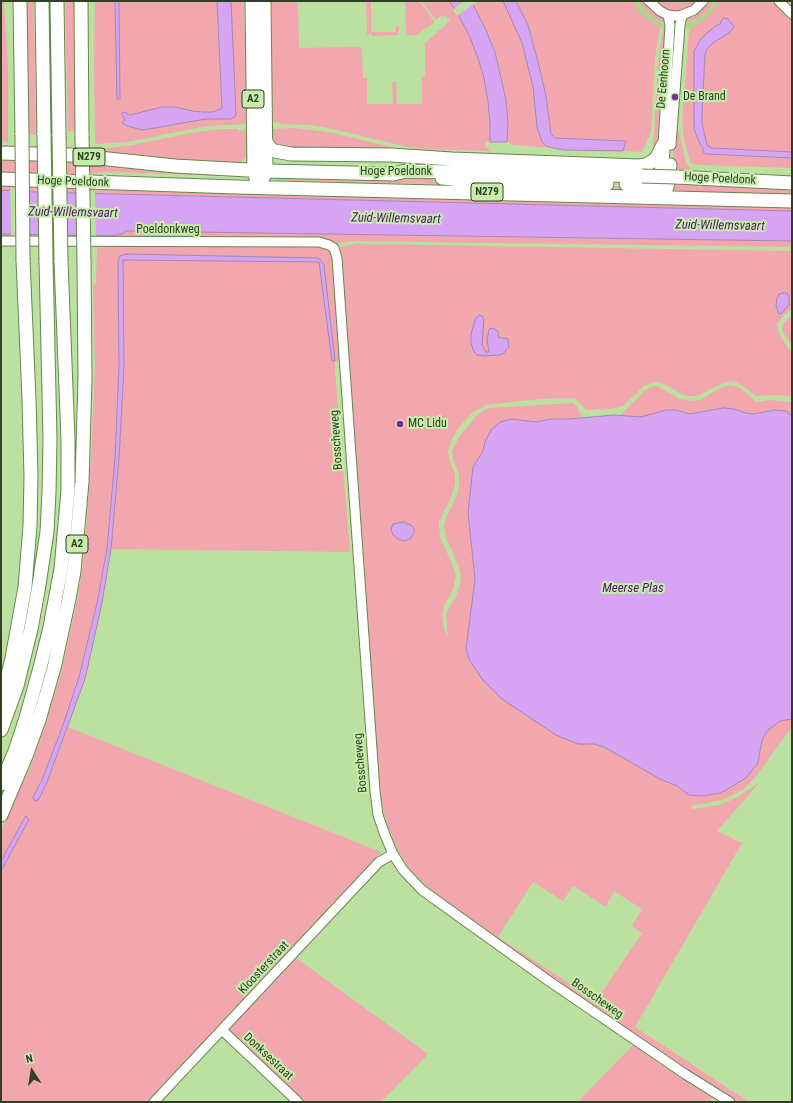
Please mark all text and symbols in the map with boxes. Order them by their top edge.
street label: De Eenhoorn [654,49,674,109]
road number: A2 [242,90,264,108]
place label: De Brand [683,90,726,104]
marker: De Brand [670,92,680,102]
road number: N279 [73,148,105,166]
street label: Hoge Poeldonk [360,165,432,179]
street label: Hoge Poeldonk [684,170,756,188]
street label: Hoge Poeldonk [37,174,109,190]
road number: N279 [471,183,503,201]
water label: Zuid-Willemsvaart [28,204,118,222]
water label: Zuid-Willemsvaart [351,210,441,228]
water label: Zuid-Willemsvaart [675,217,765,235]
street label: Poeldonkweg [136,223,200,237]
street label: Bosscheweg [328,410,346,470]
place label: MC Lidu [408,417,447,431]
marker: MC Lidu [395,419,405,429]
road number: A2 [66,535,88,553]
water label: Meerse Plas [602,581,664,597]
street label: Bosscheweg [351,733,371,793]
street label: Kloosterstraat [236,939,292,997]
street label: Bosscheweg [568,976,626,1022]
street label: Donksestraat [240,1030,296,1084]
north arrow [12,1051,52,1091]
text: N [25,1052,34,1066]

